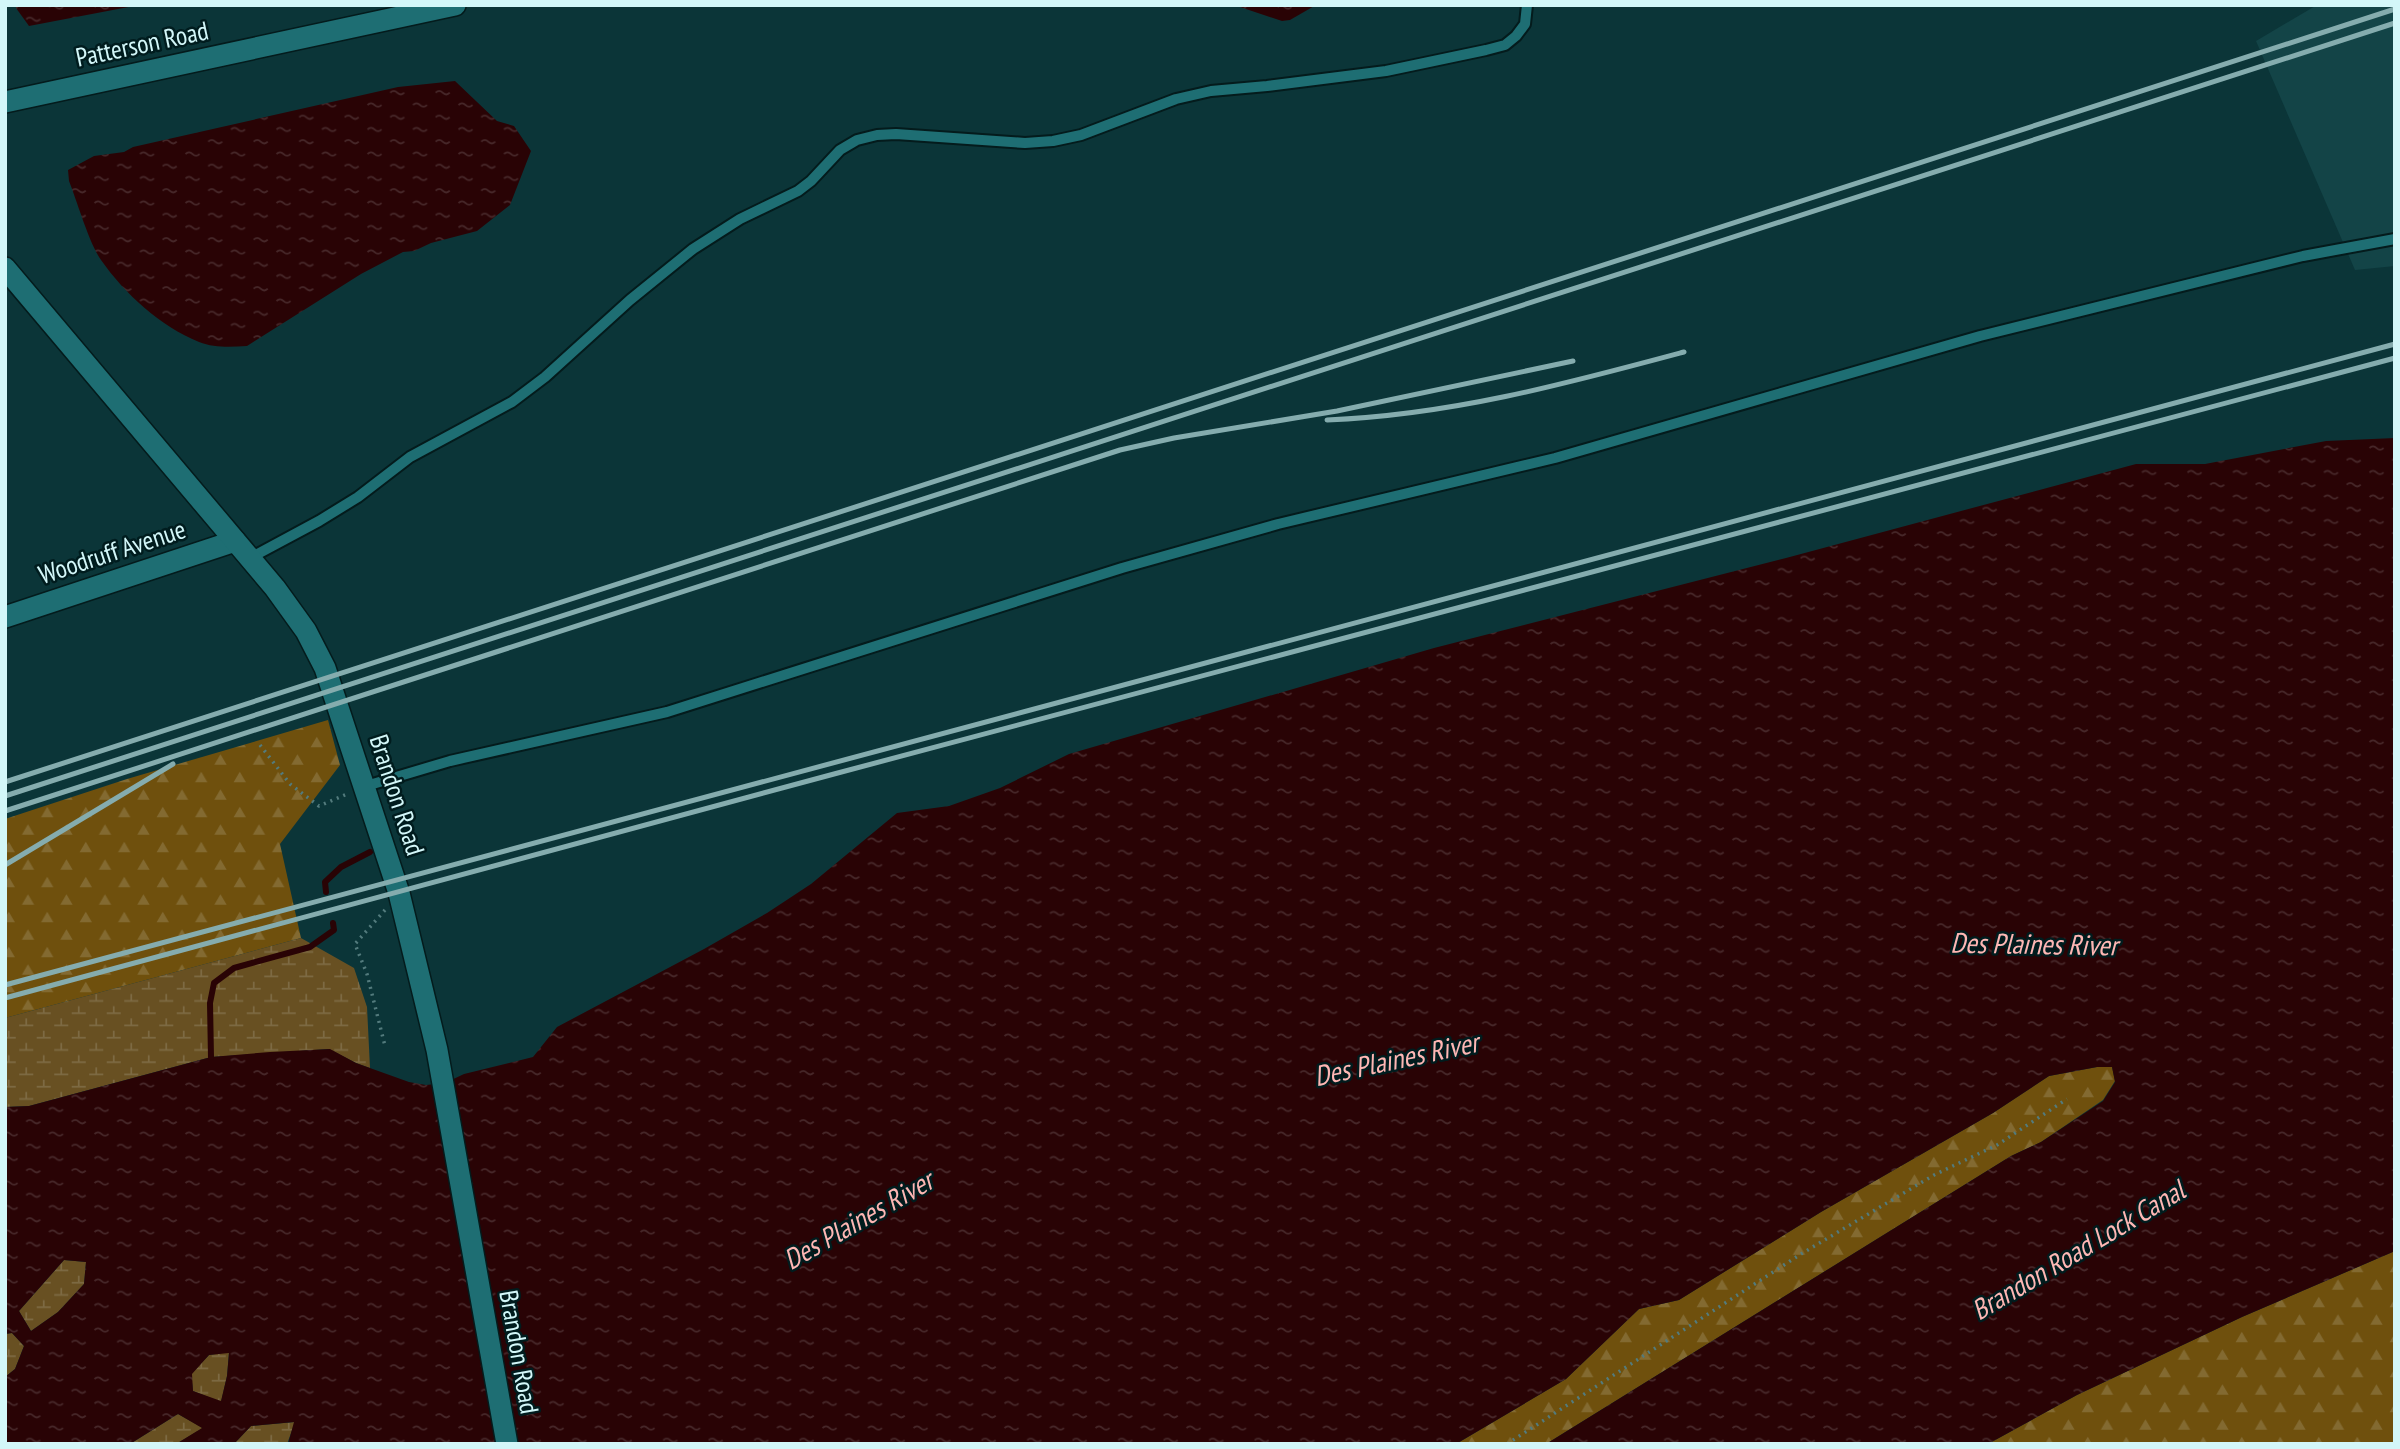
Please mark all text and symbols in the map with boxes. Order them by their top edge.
street label: Patterson Road [73,13,211,74]
street label: Woodruff Avenue [34,512,190,591]
street label: Brandon Road [362,730,432,859]
water label: Des Plaines River [1950,924,2122,964]
water label: Des Plaines River [1310,1022,1486,1094]
water label: Des Plaines River [776,1160,943,1277]
water label: Brandon Road Lock Canal [1964,1170,2193,1328]
street label: Brandon Road [492,1288,547,1416]

